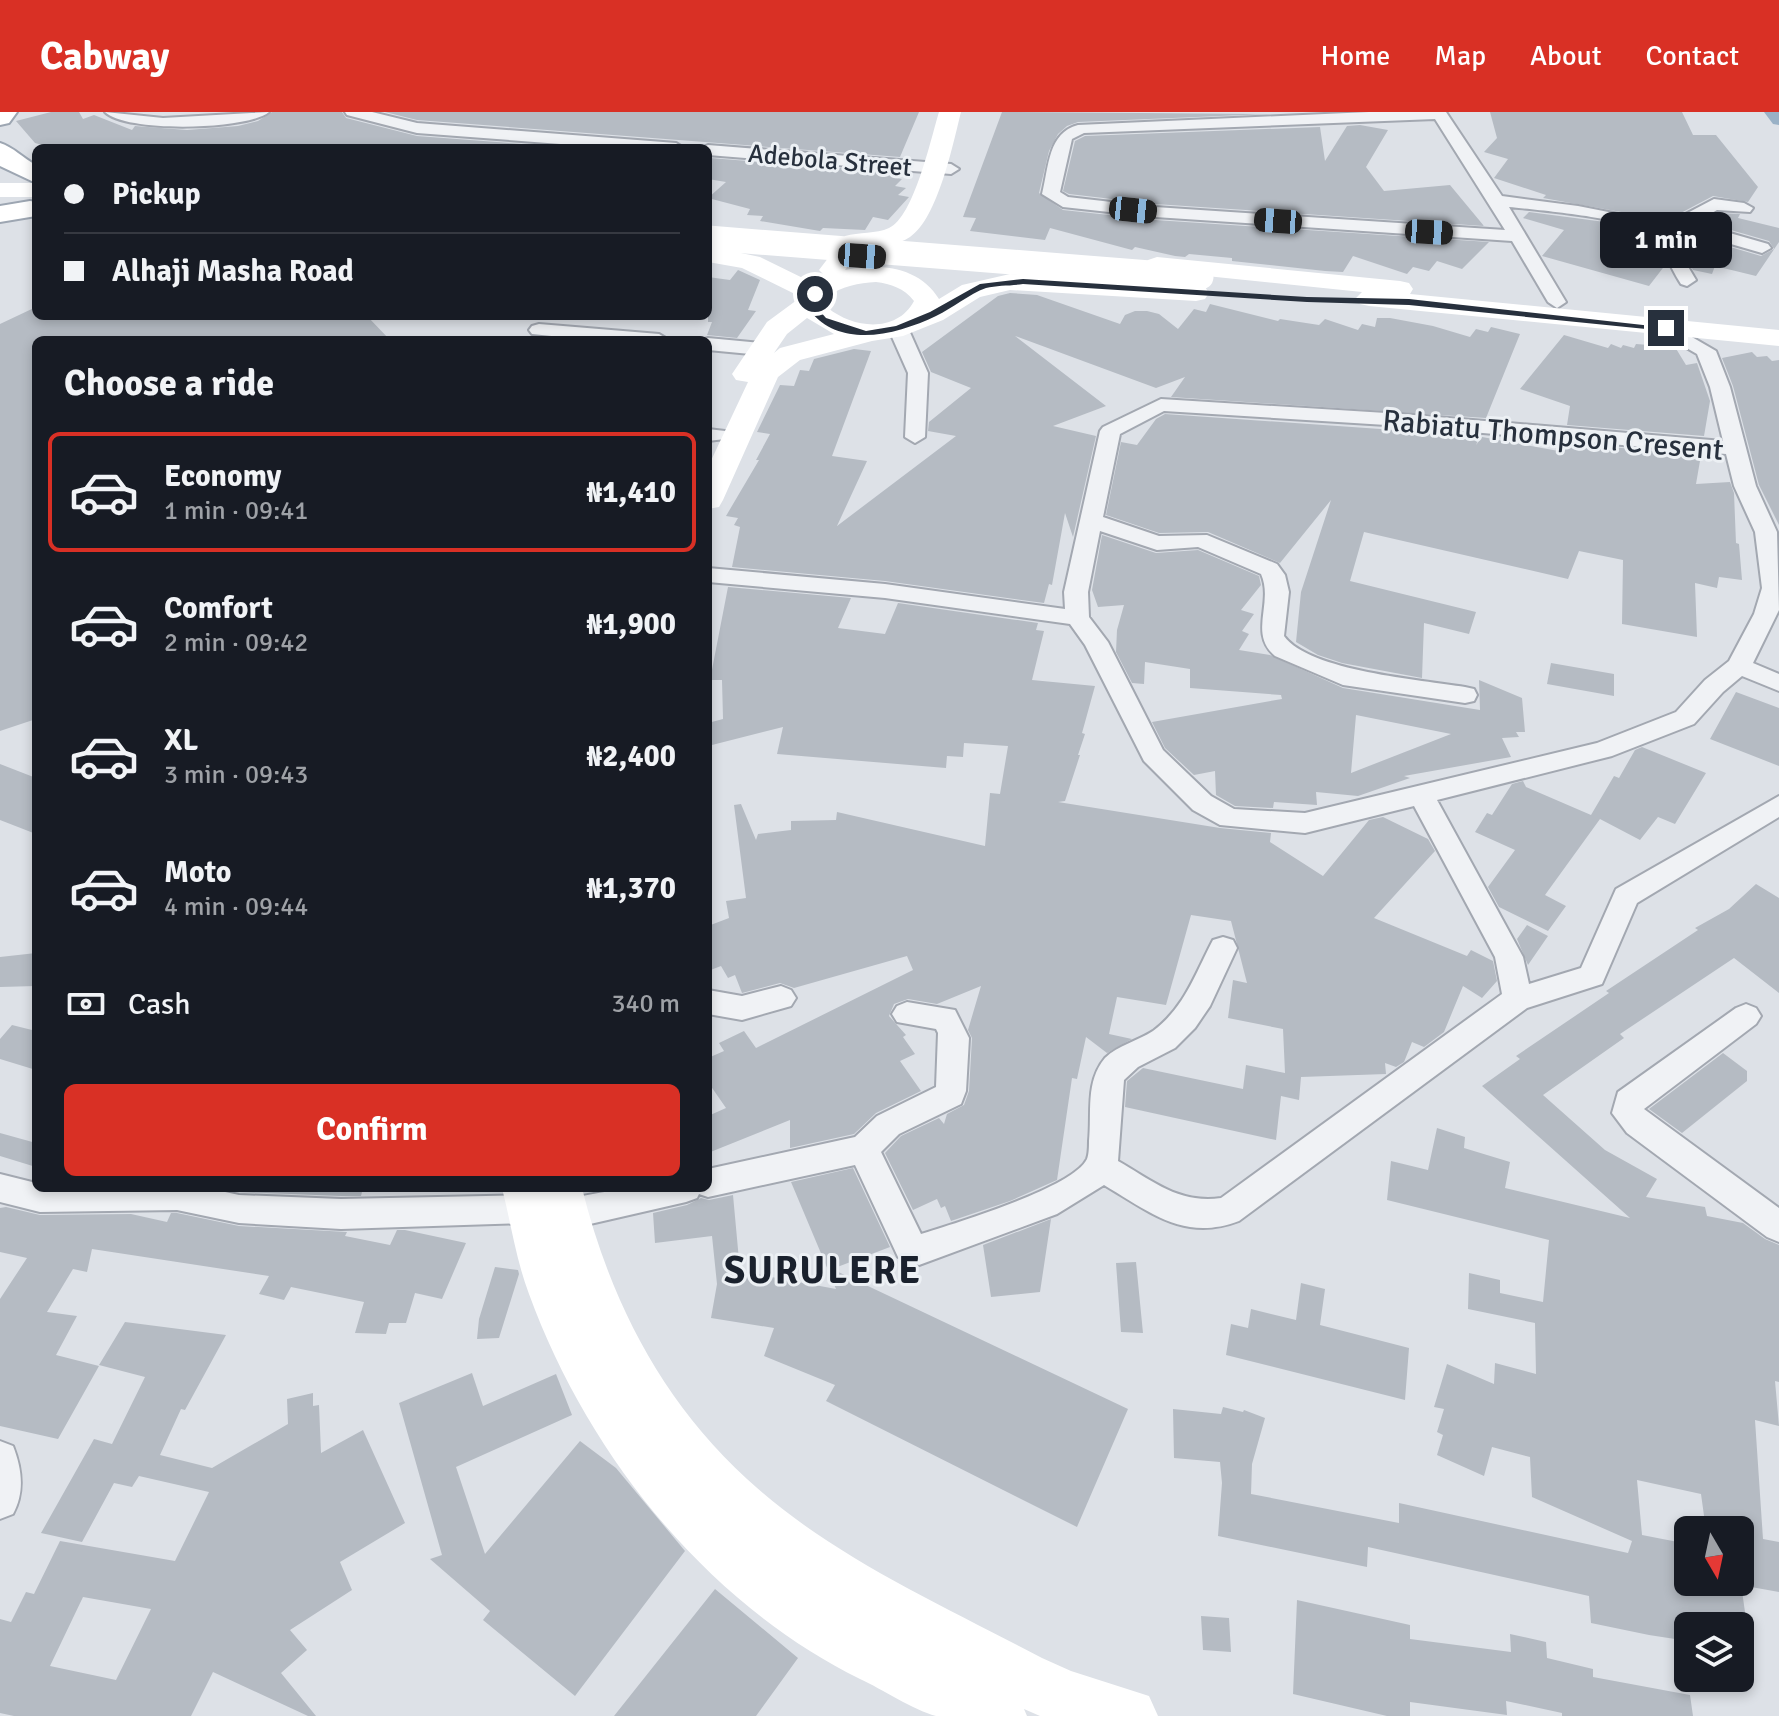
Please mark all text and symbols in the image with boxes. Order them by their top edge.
text: Cabway [40,33,169,80]
text: Home [1321,39,1390,73]
text: Map [1434,39,1486,73]
text: About [1530,39,1602,73]
text: Contact [1646,39,1739,73]
street label: Adebola Street [747,138,913,184]
text: Pickup [112,176,201,213]
car [1108,196,1158,224]
car [1253,207,1303,235]
callout: 1 min [1600,212,1732,268]
car [1404,219,1454,245]
text: 1 min [1635,224,1697,256]
car [837,242,887,270]
text: Alhaji Masha Road [112,253,354,290]
route start [797,276,833,312]
route end [1648,310,1684,346]
text: Choose a ride [64,361,274,406]
street label: Rabiatu Thompson Cresent [1381,402,1725,469]
icon: car [68,456,140,528]
text: Economy [164,458,281,495]
text: ₦1,410 [586,474,676,511]
text: 1 min · 09:41 [164,495,308,527]
icon: car [68,588,140,660]
text: Comfort [164,590,273,627]
text: ₦1,900 [586,606,676,643]
text: 2 min · 09:42 [164,627,308,659]
icon: car [68,720,140,792]
text: XL [164,722,198,759]
text: ₦2,400 [586,738,676,775]
text: 3 min · 09:43 [164,759,308,791]
icon: car [68,852,140,924]
text: Moto [164,854,231,891]
text: ₦1,370 [586,870,676,907]
text: 4 min · 09:44 [164,891,308,923]
icon: cash [64,982,108,1026]
text: Cash [128,986,191,1023]
text: 340 m [611,988,680,1020]
button: Confirm [64,1084,680,1176]
district label: SURULERE [724,1247,922,1294]
north arrow [1674,1516,1754,1596]
map controls [1674,1516,1754,1692]
button: layers [1674,1612,1754,1692]

